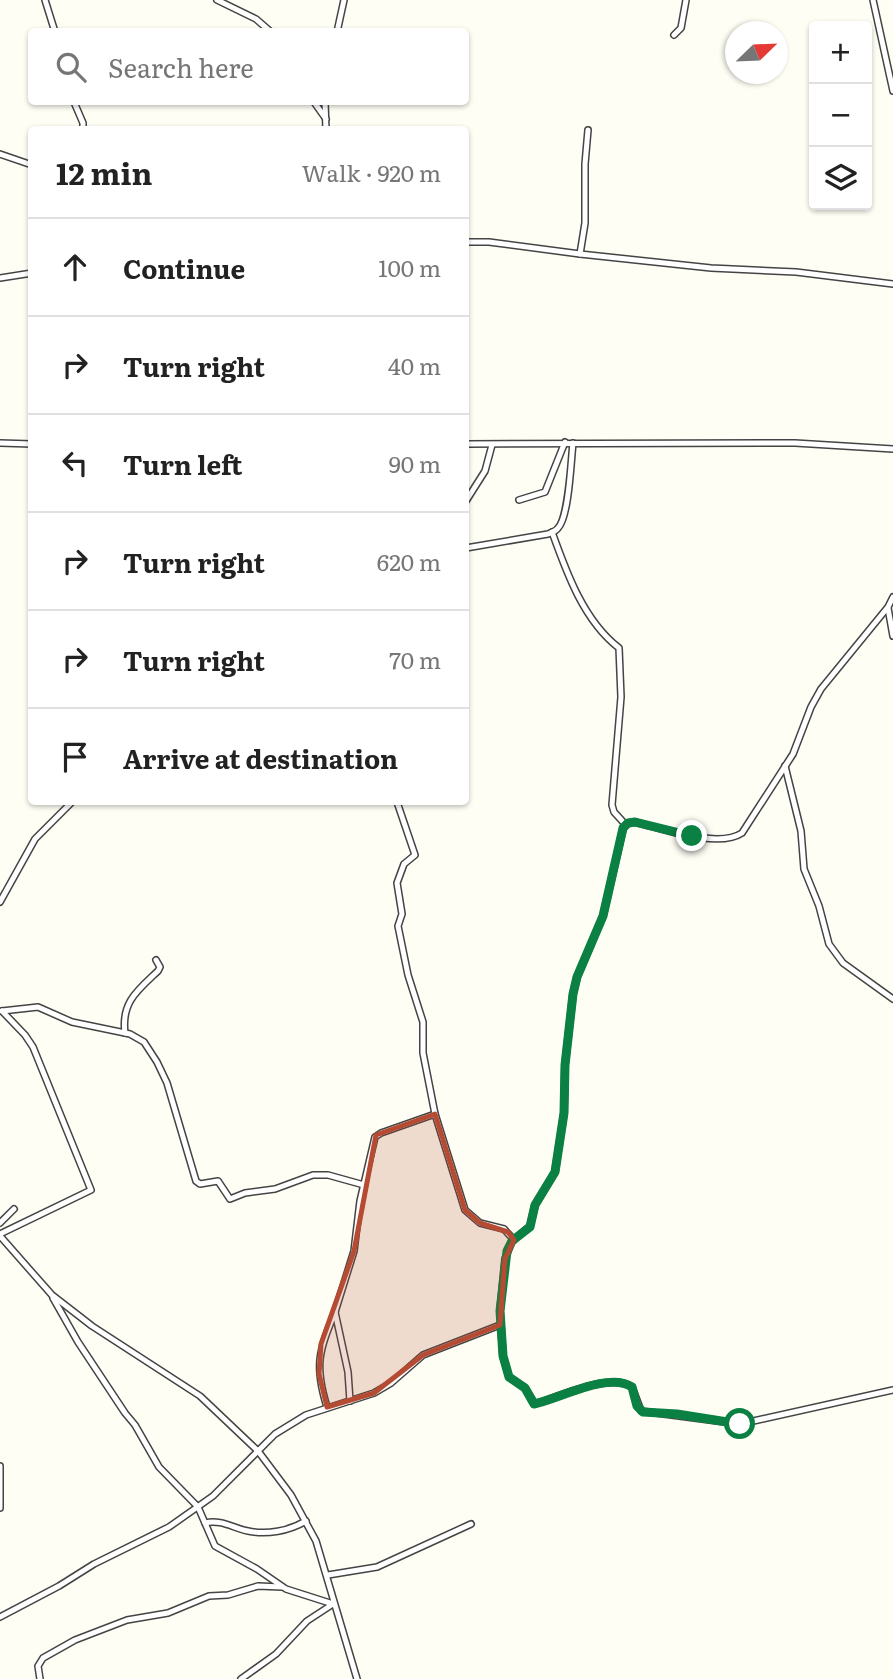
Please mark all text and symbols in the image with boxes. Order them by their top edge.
north arrow [725,21,788,84]
map controls [809,21,872,210]
button: + [809,21,872,84]
search box [28,28,469,105]
text: Search here [108,47,254,86]
icon: search [52,48,90,86]
button: − [809,84,872,147]
button: layers [809,147,872,210]
text: 12 min [56,150,152,194]
text: Walk · 920 m [302,155,441,189]
icon: ahead [56,248,94,286]
text: Continue [123,248,245,287]
text: 100 m [378,250,441,284]
icon: right [56,346,94,384]
text: Turn right [123,346,265,385]
text: 40 m [388,348,441,382]
icon: left [56,444,94,482]
text: Turn left [123,444,242,483]
text: 90 m [389,446,441,480]
icon: right [56,542,94,580]
text: Turn right [123,542,265,581]
text: 620 m [377,544,441,578]
icon: right [56,640,94,678]
text: Turn right [123,640,265,679]
text: 70 m [389,642,441,676]
icon: arrive [56,738,94,776]
text: Arrive at destination [123,738,398,777]
route end [676,820,707,851]
route start [724,1408,755,1439]

